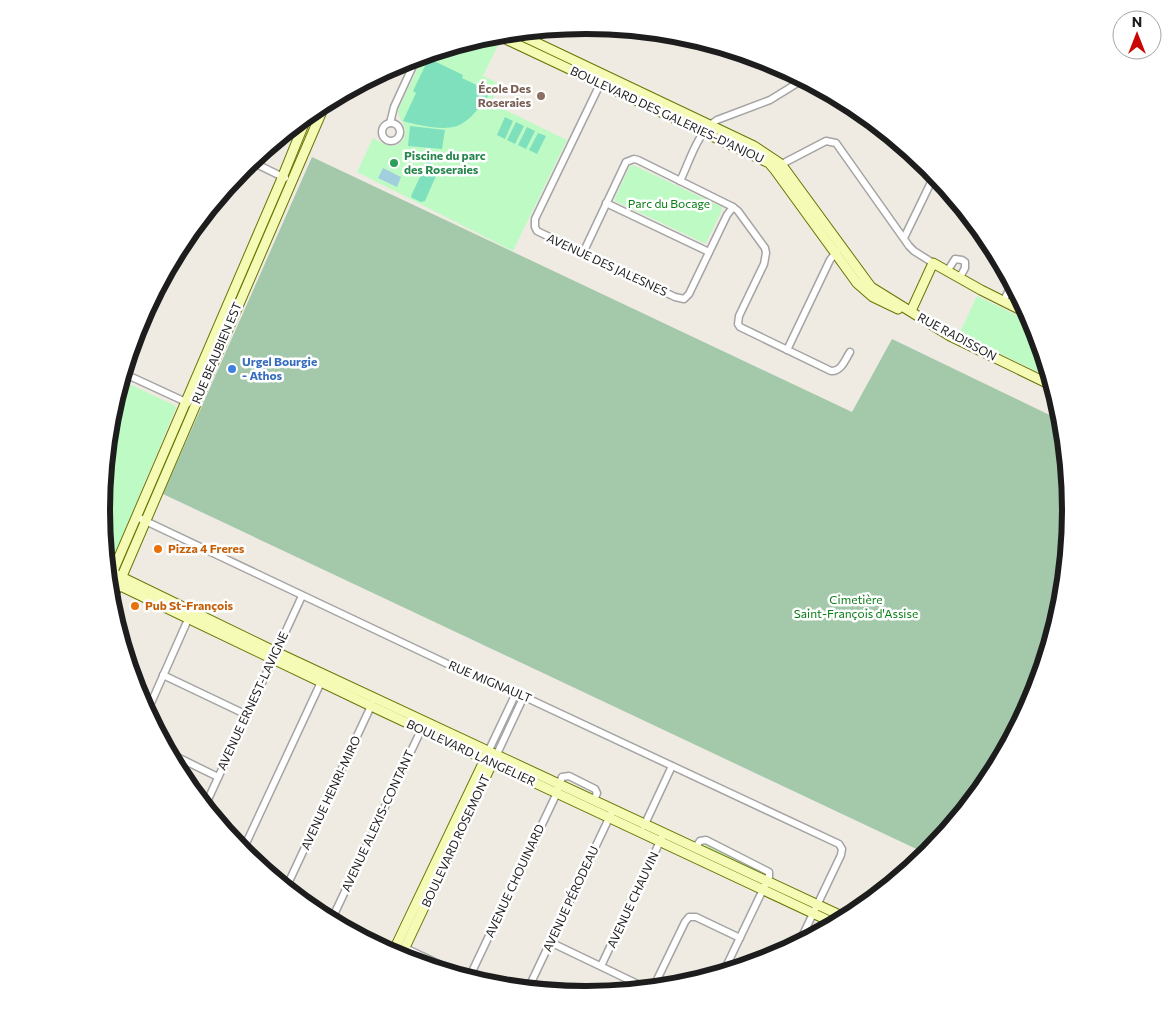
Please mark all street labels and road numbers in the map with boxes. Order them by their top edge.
street label: BOULEVARD DES GALERIES-D'ANJOU [568,63,766,166]
street label: AVENUE DES JALESNES [545,230,670,299]
street label: RUE BEAUBIEN EST [188,300,244,405]
street label: RUE RADISSON [916,309,999,363]
street label: AVENUE ERNEST-LAVIGNE [214,629,290,772]
street label: RUE MIGNAULT [447,657,534,705]
street label: BOULEVARD LANGELIER [405,716,538,788]
street label: AVENUE HENRI-MIRO [298,733,363,852]
street label: AVENUE ALEXIS-CONTANT [338,747,416,894]
street label: BOULEVARD ROSEMONT [418,772,492,909]
street label: AVENUE CHOUINARD [482,822,547,939]
street label: AVENUE PÉRODEAU [539,844,601,954]
street label: AVENUE CHAUVIN [604,849,661,950]

